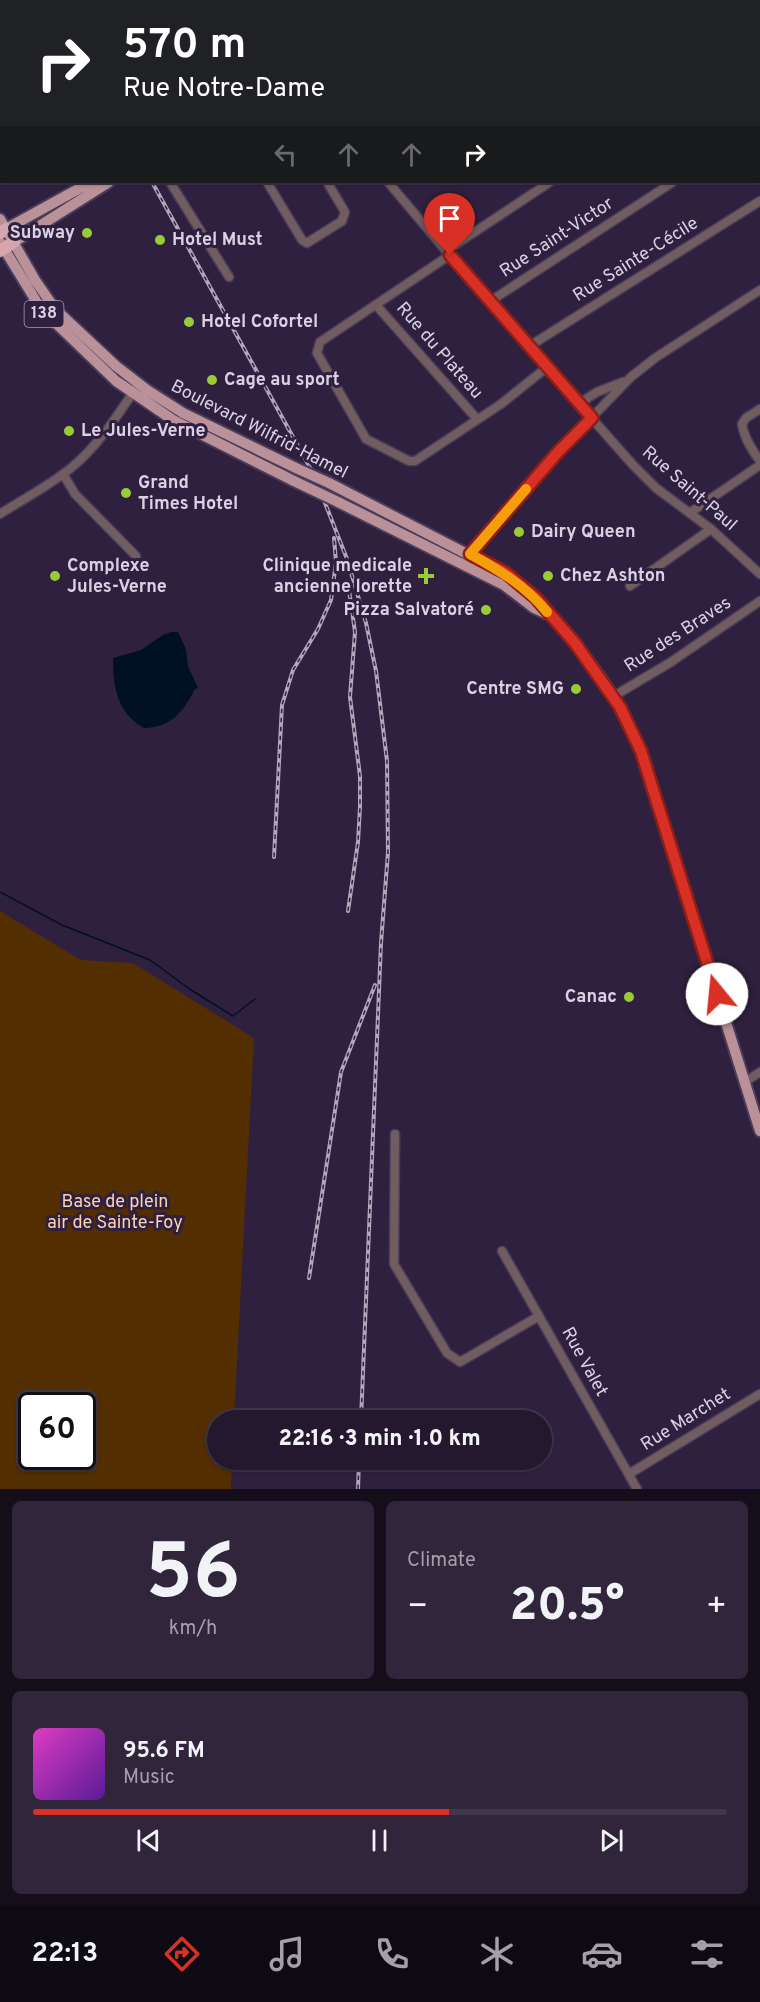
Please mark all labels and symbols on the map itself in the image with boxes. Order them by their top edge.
pin [424,193,475,255]
street label: Rue Saint-Victor [496,193,618,283]
street label: Rue Sainte-Cécile [569,212,703,308]
place label: Subway [10,222,75,245]
marker: Subway [80,226,94,240]
place label: Hotel Must [172,229,263,252]
marker: Hotel Must [153,233,167,247]
street label: Rue du Plateau [391,298,487,404]
road number: 138 [24,301,63,327]
place label: Hotel Cofortel [201,311,318,334]
marker: Hotel Cofortel [182,315,196,329]
place label: Cage au sport [224,369,340,392]
marker: Cage au sport [205,373,219,387]
street label: Boulevard Wilfrid-Hamel [166,375,352,485]
place label: Le Jules-Verne [81,420,206,443]
marker: Le Jules-Verne [62,424,76,438]
street label: Rue Saint-Paul [637,441,741,537]
place label: Grand Times Hotel [138,472,238,516]
marker: Grand Times Hotel [119,486,133,500]
place label: Dairy Queen [531,521,636,544]
marker: Dairy Queen [512,525,526,539]
place label: Complexe Jules-Verne [67,555,167,599]
place label: Clinique medicale ancienne lorette [262,555,412,599]
place label: Chez Ashton [560,565,665,588]
marker: Clinique medicale ancienne lorette [417,567,435,585]
marker: Complexe Jules-Verne [48,569,62,583]
marker: Chez Ashton [541,569,555,583]
street label: Rue des Braves [620,592,736,678]
place label: Pizza Salvatoré [344,599,474,622]
marker: Pizza Salvatoré [479,603,493,617]
place label: Centre SMG [466,678,564,701]
marker: Centre SMG [569,682,583,696]
position arrow [685,962,749,1026]
place label: Canac [565,986,617,1009]
marker: Canac [622,990,636,1004]
park label: Base de plein air de Sainte-Foy [47,1191,183,1235]
street label: Rue Valet [556,1323,612,1401]
street label: Rue Marchet [637,1383,735,1457]
speed limit sign: 60 [18,1392,96,1470]

